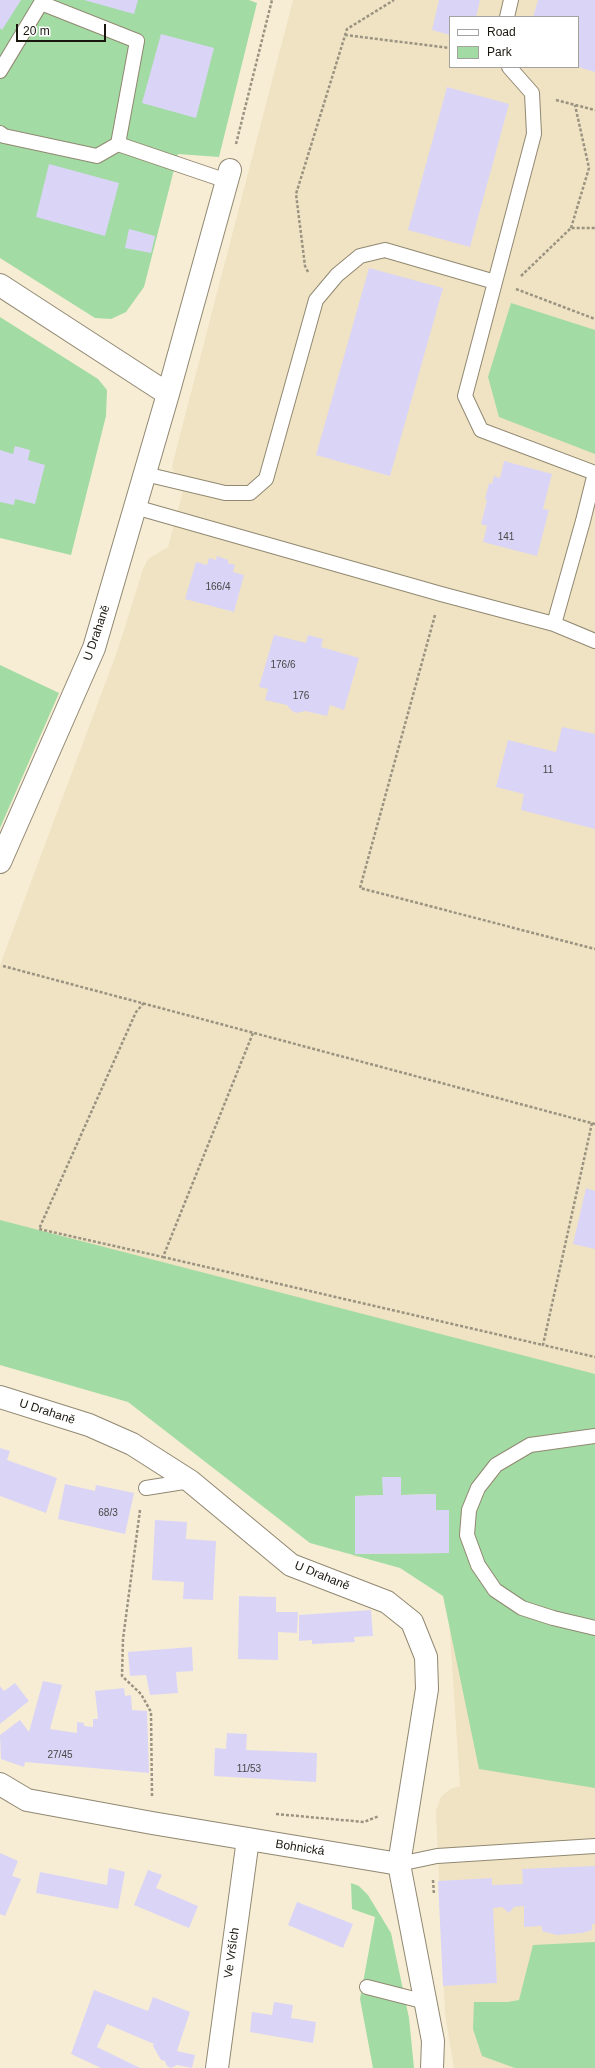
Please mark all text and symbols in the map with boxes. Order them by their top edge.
scale bar [18,16,108,42]
legend [449,16,579,68]
text: 20 m [23,24,50,38]
text: Road [487,25,516,39]
text: Park [487,45,512,59]
house number: 141 [498,531,514,543]
house number: 166/4 [205,581,231,593]
street label: U Drahaně [81,603,113,663]
house number: 176/6 [270,659,296,671]
house number: 176 [293,690,309,702]
house number: 11 [543,764,553,776]
street label: U Drahaně [17,1396,77,1428]
house number: 68/3 [98,1507,118,1519]
street label: U Drahaně [292,1558,352,1594]
house number: 27/45 [47,1749,73,1761]
house number: 11/53 [237,1763,261,1775]
street label: Bohnická [274,1837,326,1859]
street label: Ve Vrších [221,1927,243,1979]

